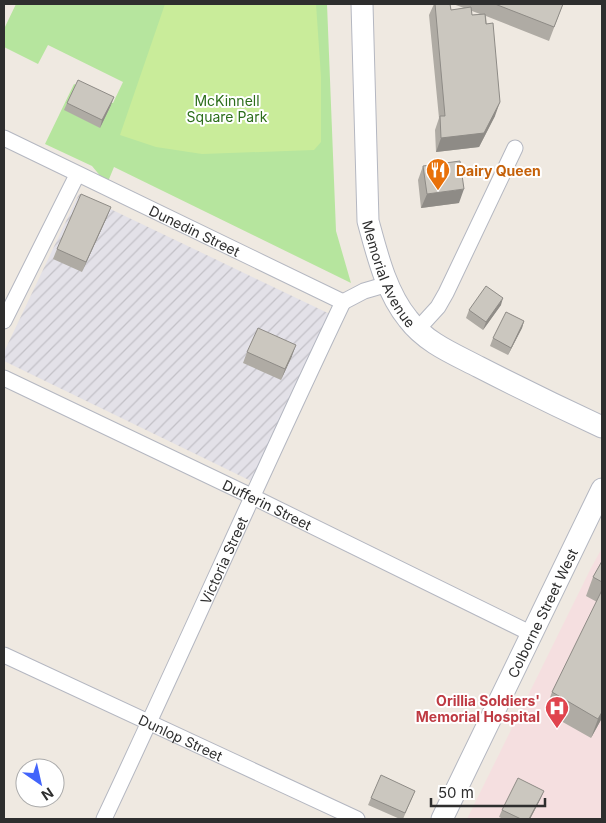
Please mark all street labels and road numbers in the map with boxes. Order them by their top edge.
street label: Dunedin Street [147,201,243,260]
street label: Memorial Avenue [360,218,419,330]
street label: Dufferin Street [220,475,315,533]
street label: Victoria Street [196,513,251,607]
street label: Colborne Street West [503,545,581,680]
street label: Dunlop Street [136,710,226,764]

